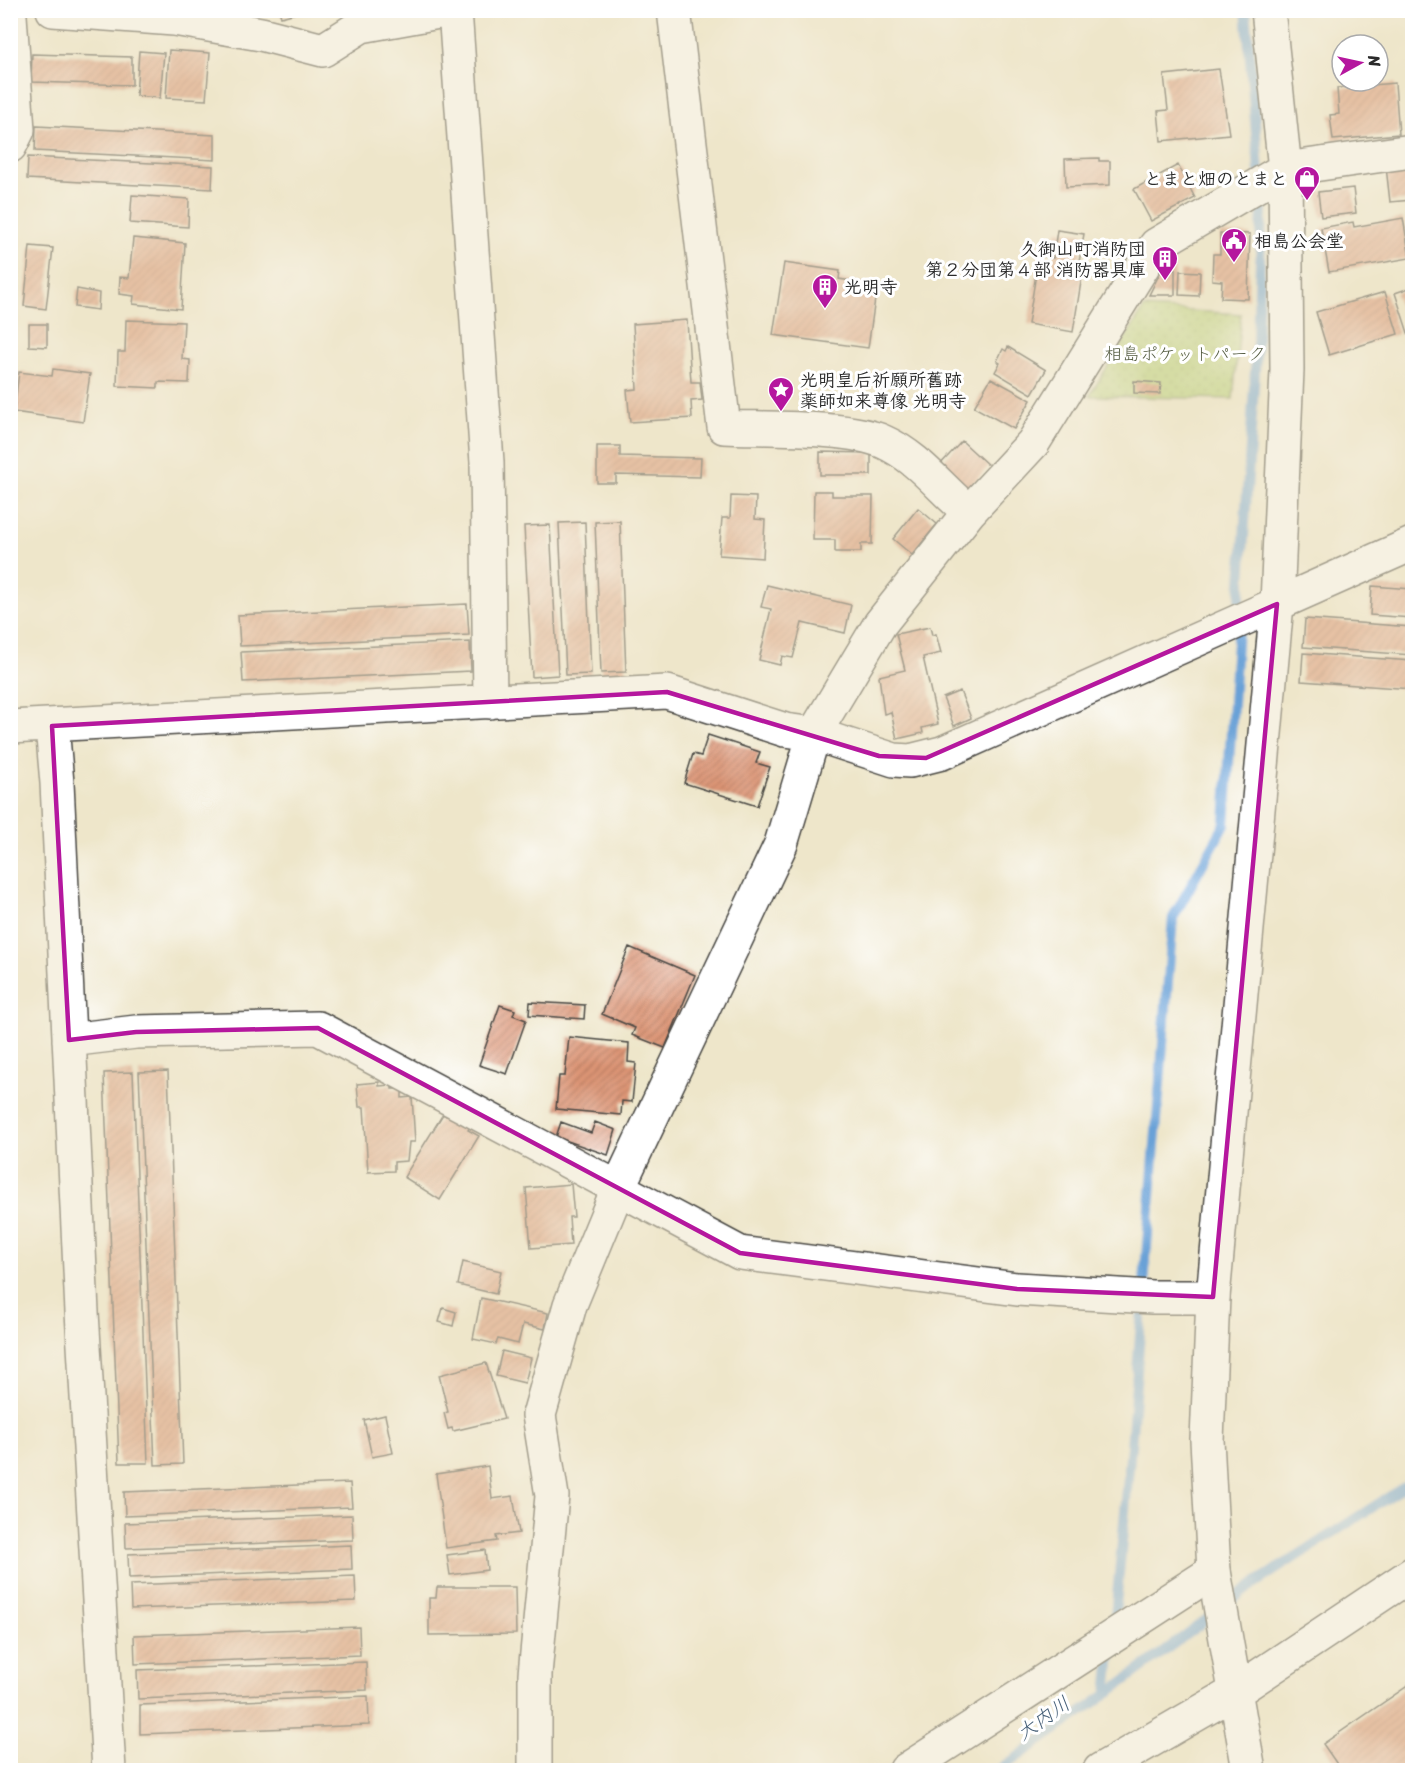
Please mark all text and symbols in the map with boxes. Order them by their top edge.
north arrow [1330,33,1390,93]
text: N [1359,52,1390,69]
place label: とまと畑のとまと [1144,163,1288,195]
shop icon: とまと畑のとまと [1292,164,1322,202]
place label: 相島公会堂 [1254,225,1344,257]
public building icon: 相島公会堂 [1219,226,1249,264]
place label: 久御山町消防団 第２分団第４部 消防器具庫 [925,233,1146,286]
building icon: 久御山町消防団 第２分団第４部 消防器具庫 [1150,244,1180,282]
place label: 光明寺 [844,271,898,303]
building icon: 光明寺 [810,272,840,310]
park label: 相島ポケットパーク [1104,338,1266,370]
place label: 光明皇后祈願所舊跡 薬師如来尊像 光明寺 [800,364,967,417]
place icon: 光明皇后祈願所舊跡 薬師如来尊像 光明寺 [766,375,796,413]
water label: 大内川 [1009,1687,1078,1750]

